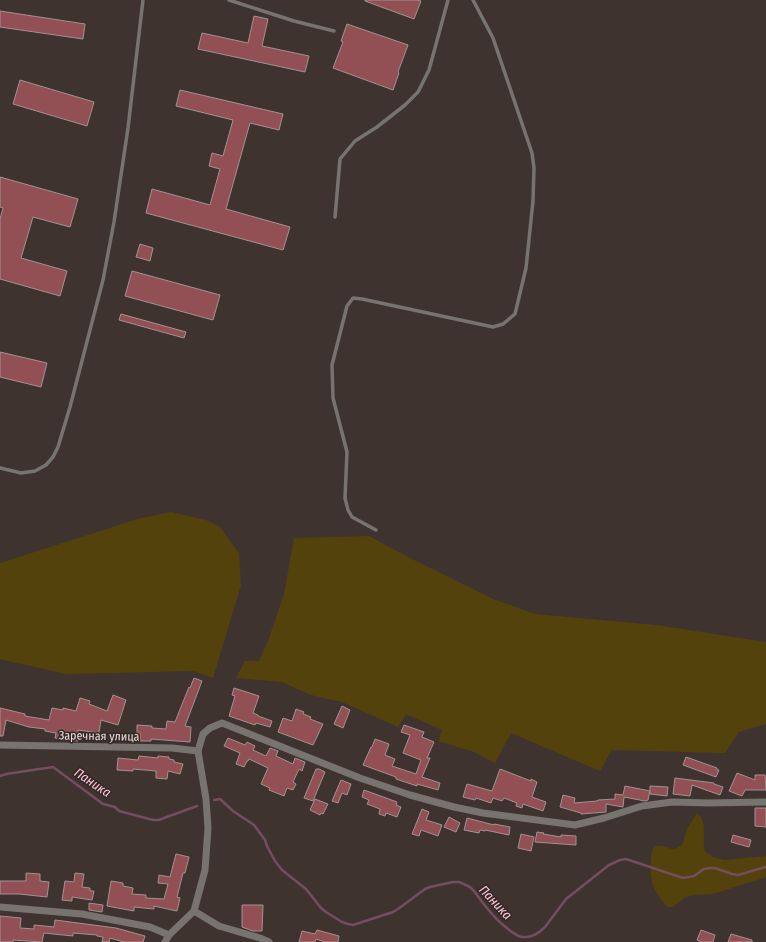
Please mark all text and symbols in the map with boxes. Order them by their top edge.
street label: Заречная улица [58,728,140,744]
water label: Паника [71,765,114,800]
water label: Паника [476,882,515,923]

